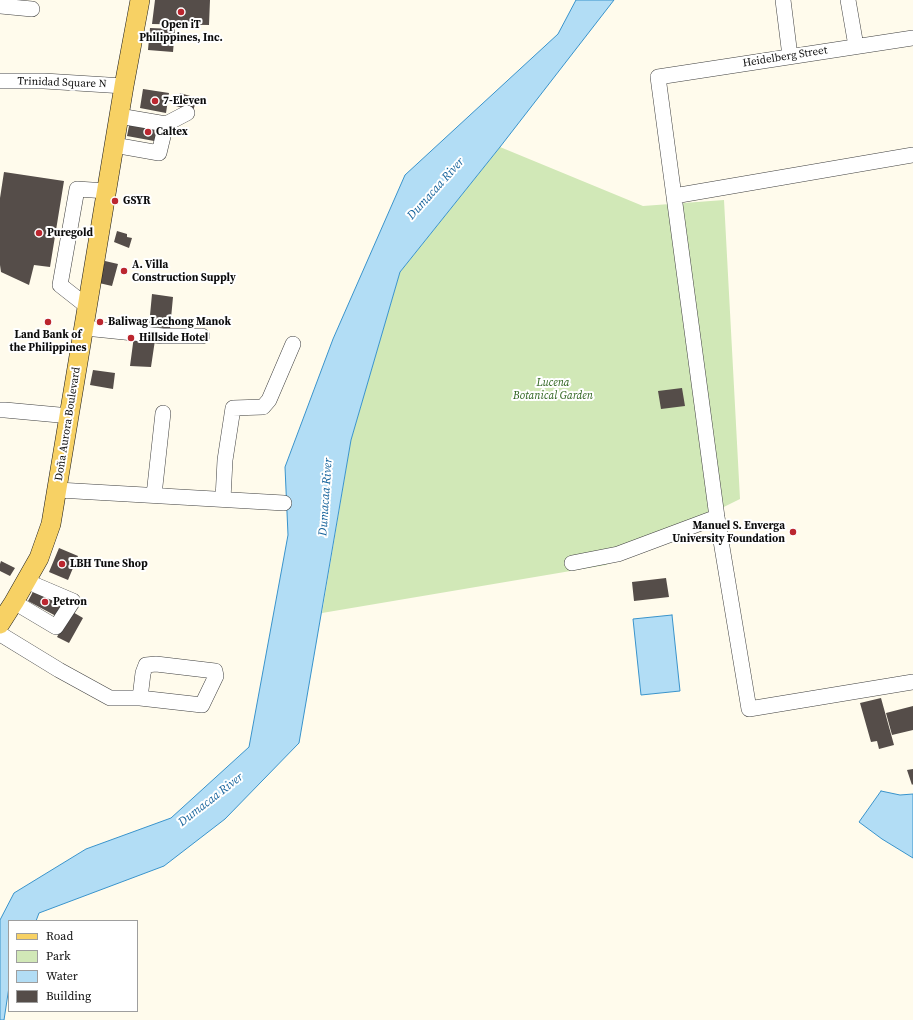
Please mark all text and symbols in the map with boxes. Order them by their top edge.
marker: Open iT Philippines, Inc. [176,7,186,17]
place label: Open iT Philippines, Inc. [139,18,223,44]
street label: Heidelberg Street [742,44,828,70]
street label: Trinidad Square N [17,75,107,91]
place label: 7-Eleven [163,94,206,108]
marker: 7-Eleven [150,96,160,106]
place label: Caltex [156,125,188,139]
marker: Caltex [143,127,153,137]
water label: Dumacaa River [404,155,468,223]
place label: GSYR [123,194,151,208]
marker: GSYR [110,196,120,206]
place label: Puregold [47,226,93,240]
marker: Puregold [34,228,44,238]
place label: A. Villa Construction Supply [132,258,236,284]
marker: A. Villa Construction Supply [119,266,129,276]
place label: Baliwag Lechong Manok [108,315,231,329]
marker: Land Bank of the Philippines [43,317,53,327]
marker: Baliwag Lechong Manok [95,317,105,327]
place label: Land Bank of the Philippines [10,328,86,354]
place label: Hillside Hotel [139,331,208,345]
marker: Hillside Hotel [126,333,136,343]
street label: Doña Aurora Boulevard [52,366,84,482]
park label: Lucena Botanical Garden [513,376,593,402]
water label: Dumacaa River [316,458,336,536]
place label: Manuel S. Enverga University Foundation [672,519,785,545]
marker: Manuel S. Enverga University Foundation [788,527,798,537]
place label: LBH Tune Shop [70,557,148,571]
marker: LBH Tune Shop [57,559,67,569]
place label: Petron [53,595,87,609]
marker: Petron [40,597,50,607]
water label: Dumacaa River [176,770,246,830]
legend [8,920,138,1012]
text: Road [46,928,73,944]
text: Park [46,948,71,964]
text: Water [46,968,78,984]
text: Building [46,988,91,1004]

